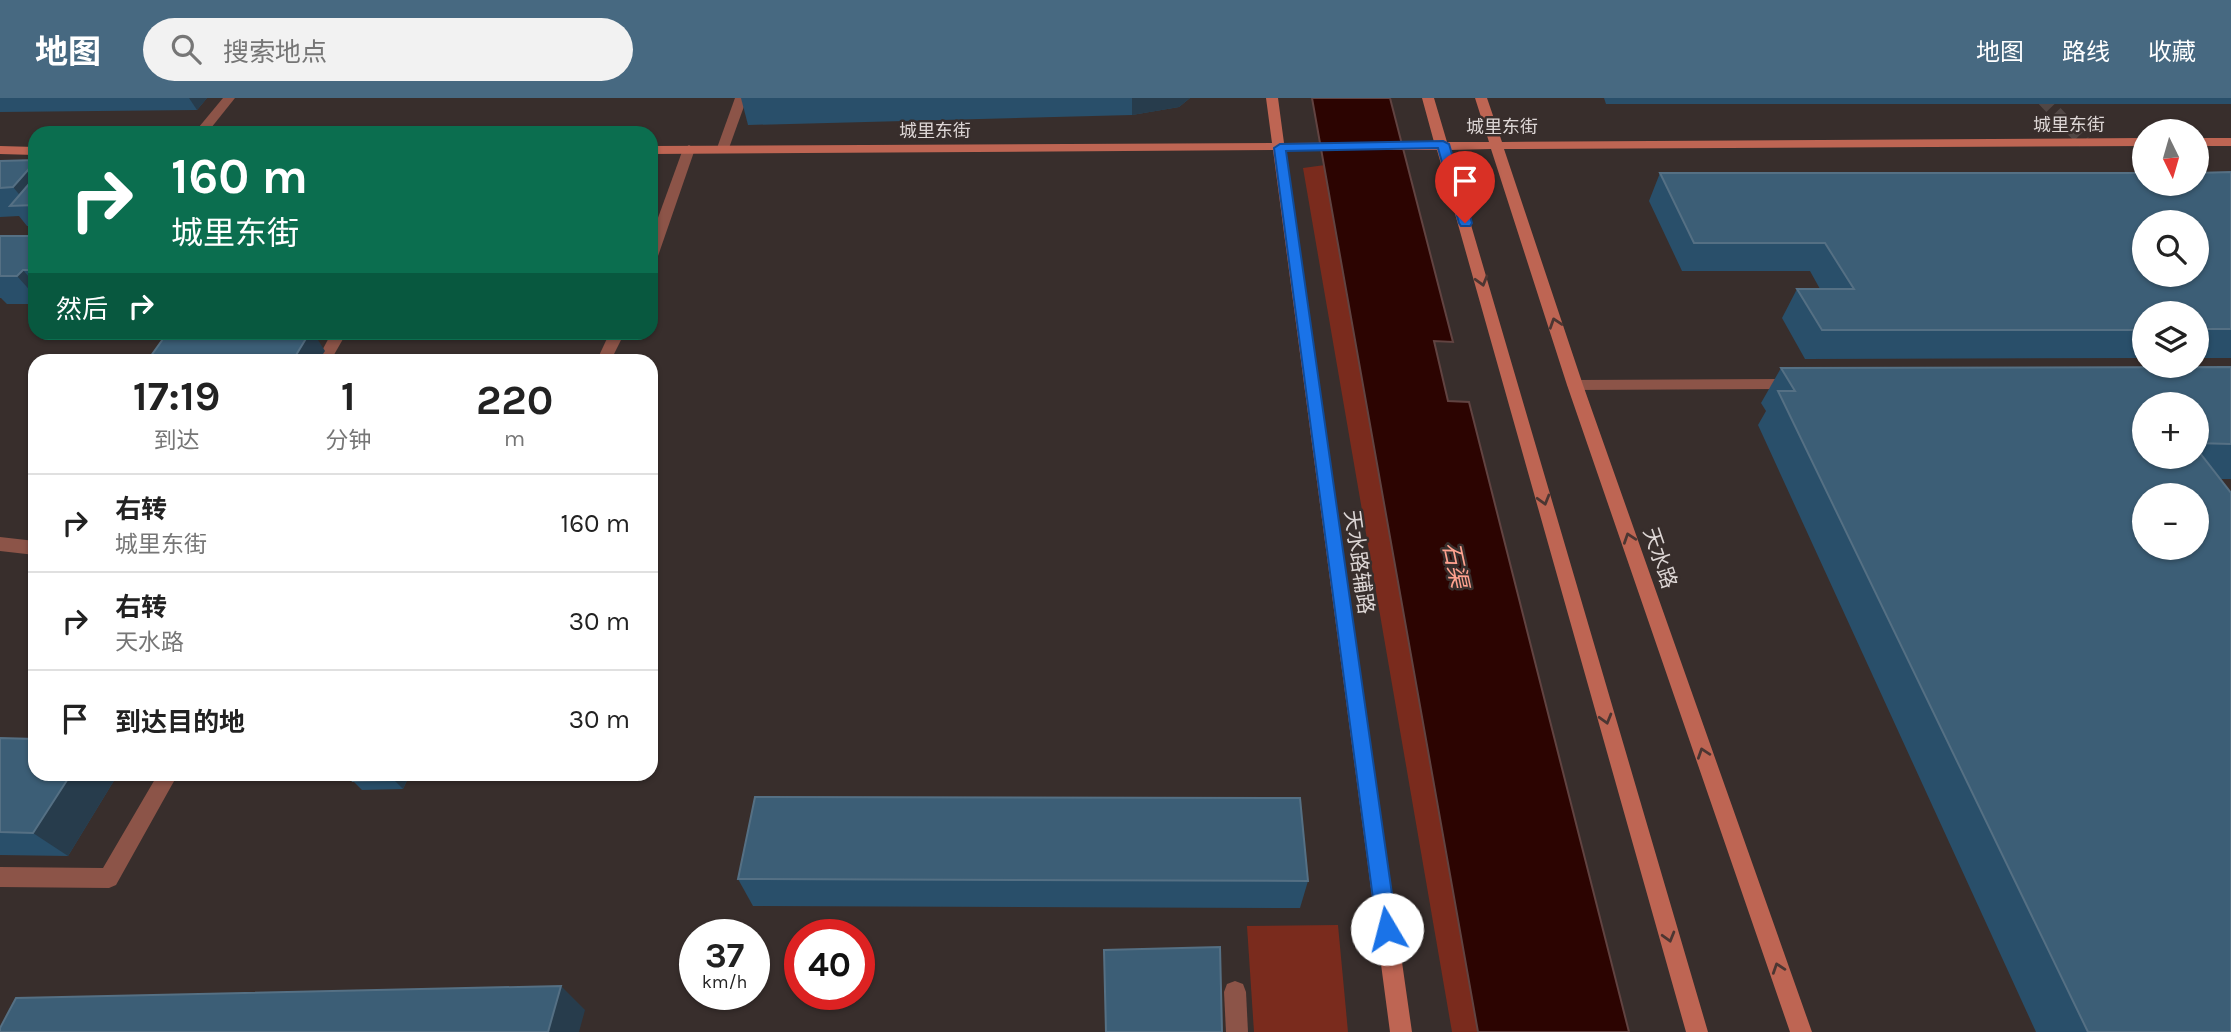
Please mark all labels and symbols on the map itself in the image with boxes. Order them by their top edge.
street label: 城里东街 [2033,114,2105,136]
street label: 城里东街 [1466,116,1538,138]
north arrow [2132,119,2208,196]
street label: 城里东街 [899,120,971,142]
pin [1435,151,1495,223]
one-way arrow [1474,275,1488,287]
one-way arrow [1549,317,1563,329]
one-way arrow [1536,494,1550,506]
street label: 天水路辅路 [1340,508,1378,616]
street label: 天水路 [1638,524,1682,592]
one-way arrow [1623,532,1637,544]
water label: 石渠 [1437,540,1474,593]
one-way arrow [1598,713,1613,725]
one-way arrow [1698,747,1712,759]
position arrow [1350,892,1424,966]
speed limit sign: 40 [784,919,875,1010]
one-way arrow [1661,931,1676,943]
one-way arrow [1772,962,1786,974]

